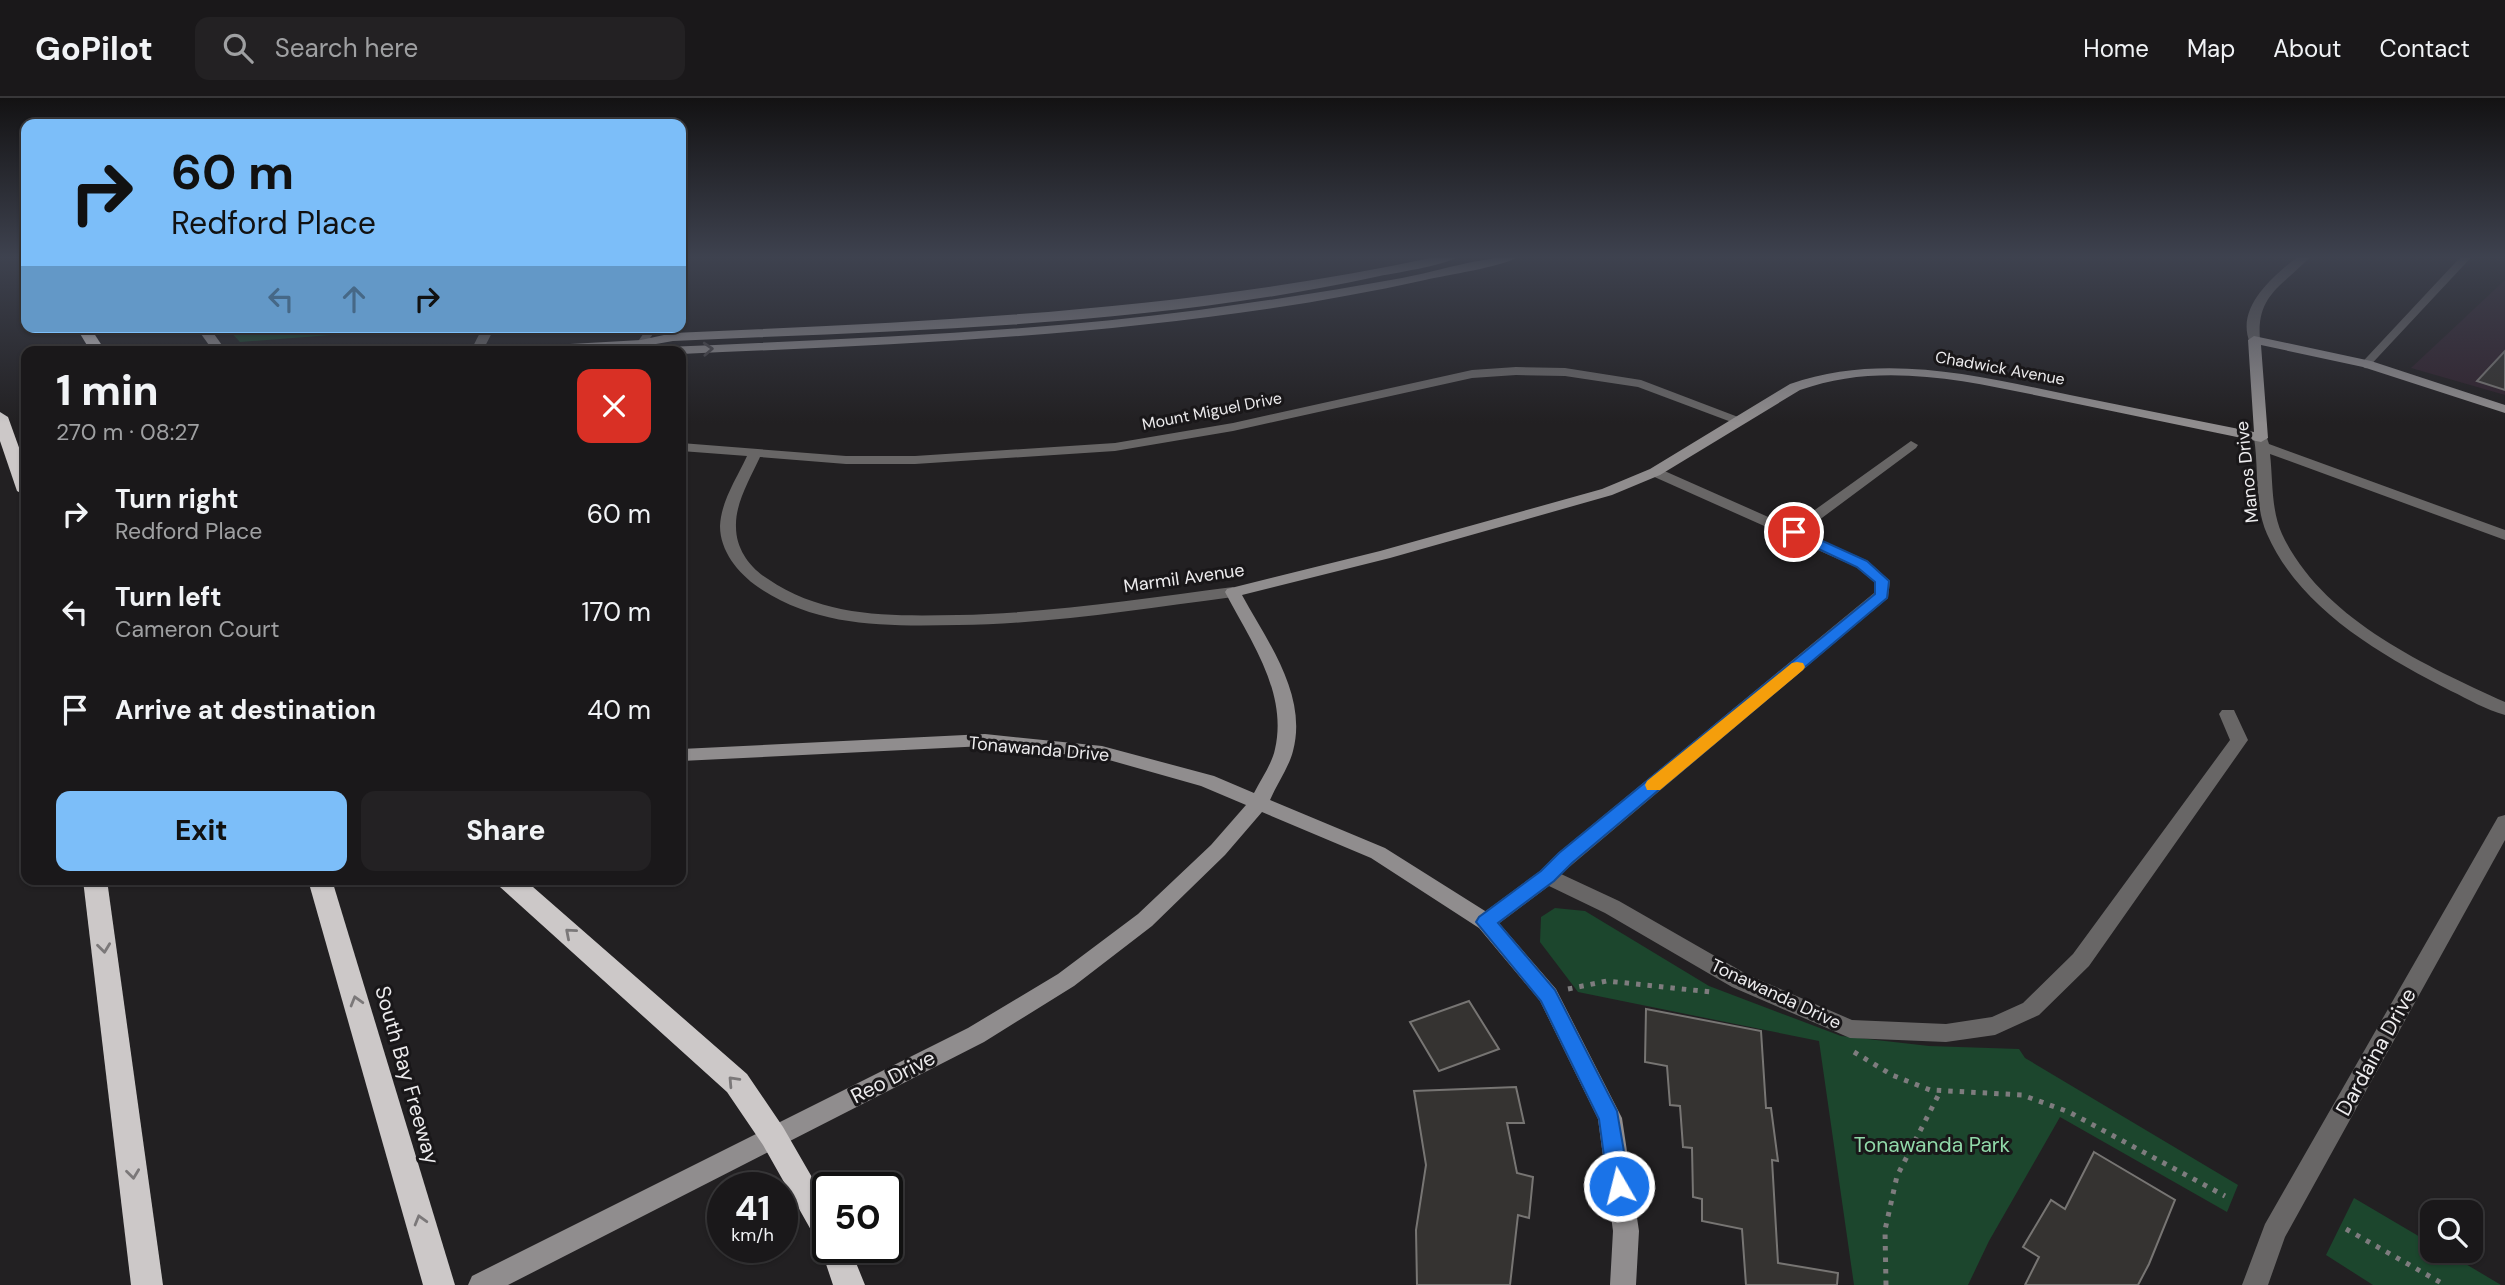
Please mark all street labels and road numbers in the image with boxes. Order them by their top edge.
street label: Chadwick Avenue [1934,346,2066,390]
street label: Mount Miguel Drive [1140,387,1284,435]
street label: Manos Drive [2230,420,2264,524]
street label: Marmil Avenue [1122,558,1246,598]
street label: Tonawanda Drive [968,731,1110,767]
street label: Tonawanda Drive [1707,953,1845,1035]
street label: South Bay Freeway [368,983,446,1168]
street label: Dardaina Drive [2329,983,2423,1121]
street label: Reo Drive [846,1044,940,1110]

